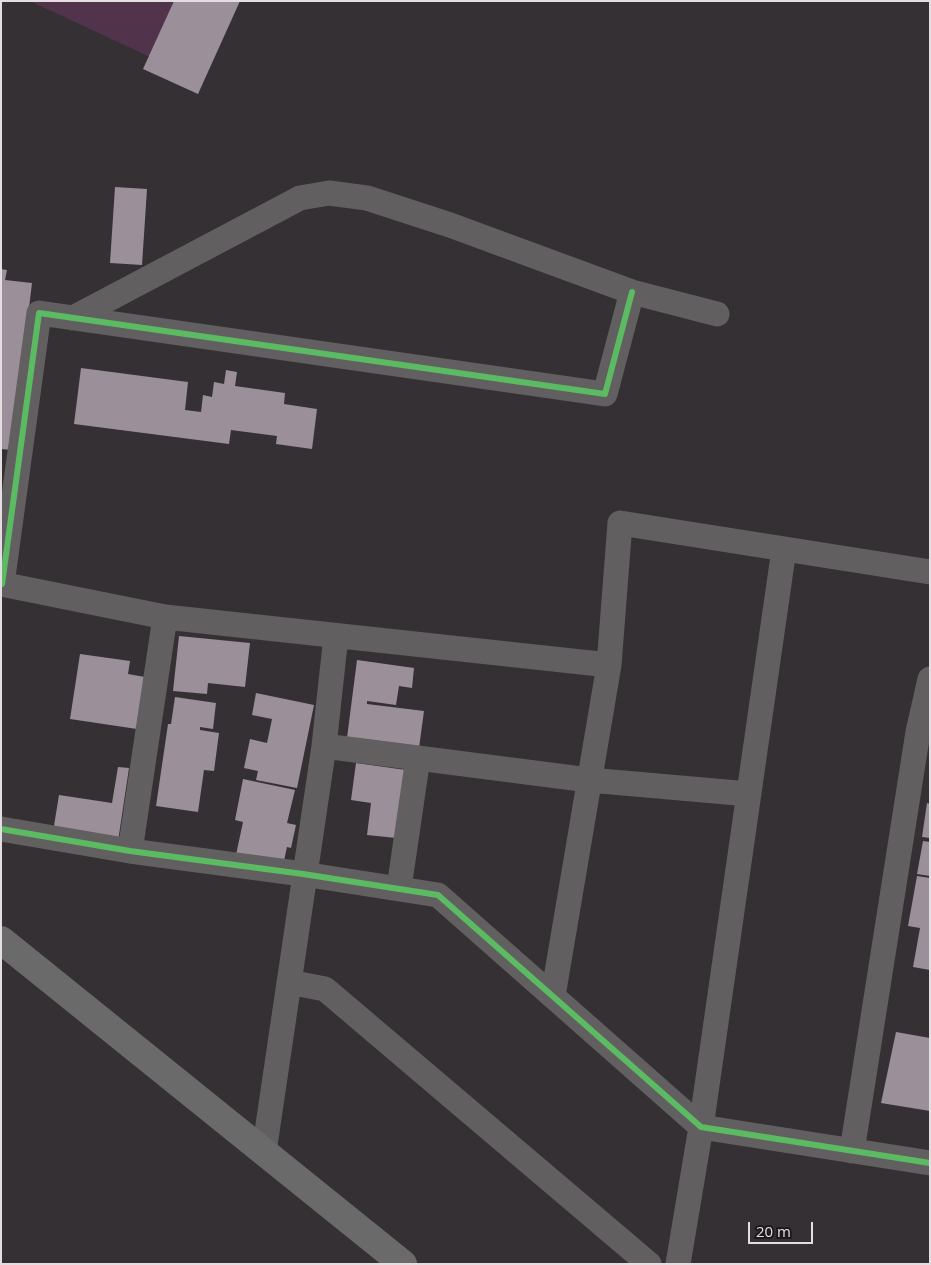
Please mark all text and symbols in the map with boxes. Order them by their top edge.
scale bar [751,1212,816,1244]
text: 20 m [756,1221,791,1241]

